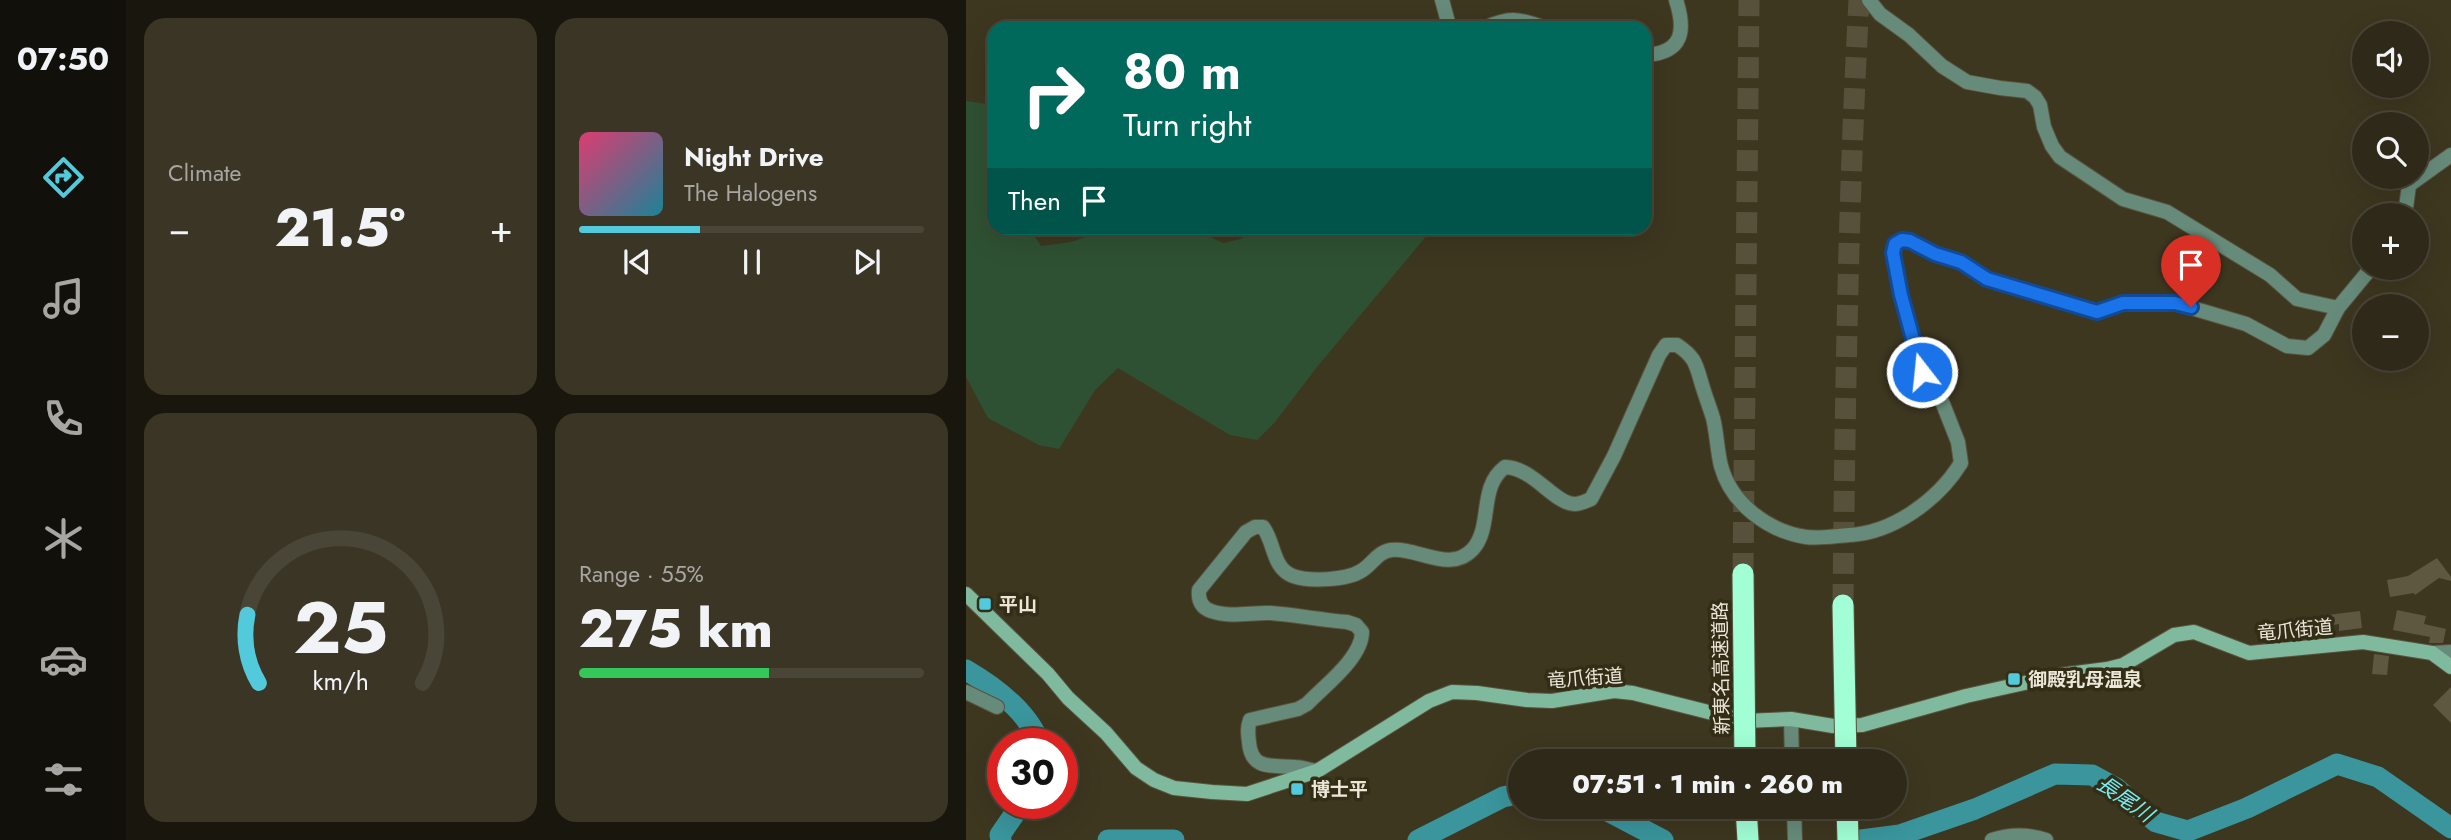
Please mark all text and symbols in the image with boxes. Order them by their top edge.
map controls [2352,21,2429,371]
button: sound [2352,21,2429,98]
text: 07:50 [17,36,109,82]
text: 80 m [1123,37,1241,107]
icon: right [1008,49,1099,140]
text: Turn right [1123,102,1252,148]
button: search [2352,112,2429,189]
text: Night Drive [684,138,824,176]
icon: directions [39,153,88,202]
text: Climate [168,156,241,190]
text: The Halogens [684,176,817,210]
text: Then [1008,182,1061,220]
icon: arrive [1075,182,1113,220]
text: 21.5° [275,190,405,266]
text: − [168,201,190,256]
text: + [490,201,513,256]
button: + [2352,203,2429,280]
pin [2161,235,2221,307]
icon: previous [618,243,656,281]
icon: pause [733,243,771,281]
icon: next [848,243,886,281]
icon: arrive [2172,246,2210,284]
icon: music [39,274,88,323]
button: − [2352,294,2429,371]
position arrow [1885,335,1959,409]
icon: phone [39,394,88,443]
icon: climate [39,514,88,563]
text: Range · 55% [579,557,704,591]
text: 25 [293,576,388,681]
text: 275 km [579,591,773,667]
place label: 平山 [999,591,1037,618]
marker: 平山 [977,596,993,612]
street label: 新東名高速道路 [1706,601,1736,735]
street label: 竜爪街道 [2256,613,2334,647]
icon: car [39,635,88,684]
street label: 竜爪街道 [1546,662,1624,694]
text: km/h [312,663,369,699]
place label: 御殿乳母温泉 [2028,666,2142,693]
marker: 御殿乳母温泉 [2006,671,2022,687]
speed limit sign: 30 [987,728,1078,819]
icon: filters [39,755,88,804]
text: 07:51 · 1 min · 260 m [1572,765,1843,803]
water label: 長尾川 [2091,769,2161,831]
place label: 博士平 [1311,776,1368,803]
marker: 博士平 [1289,781,1305,797]

